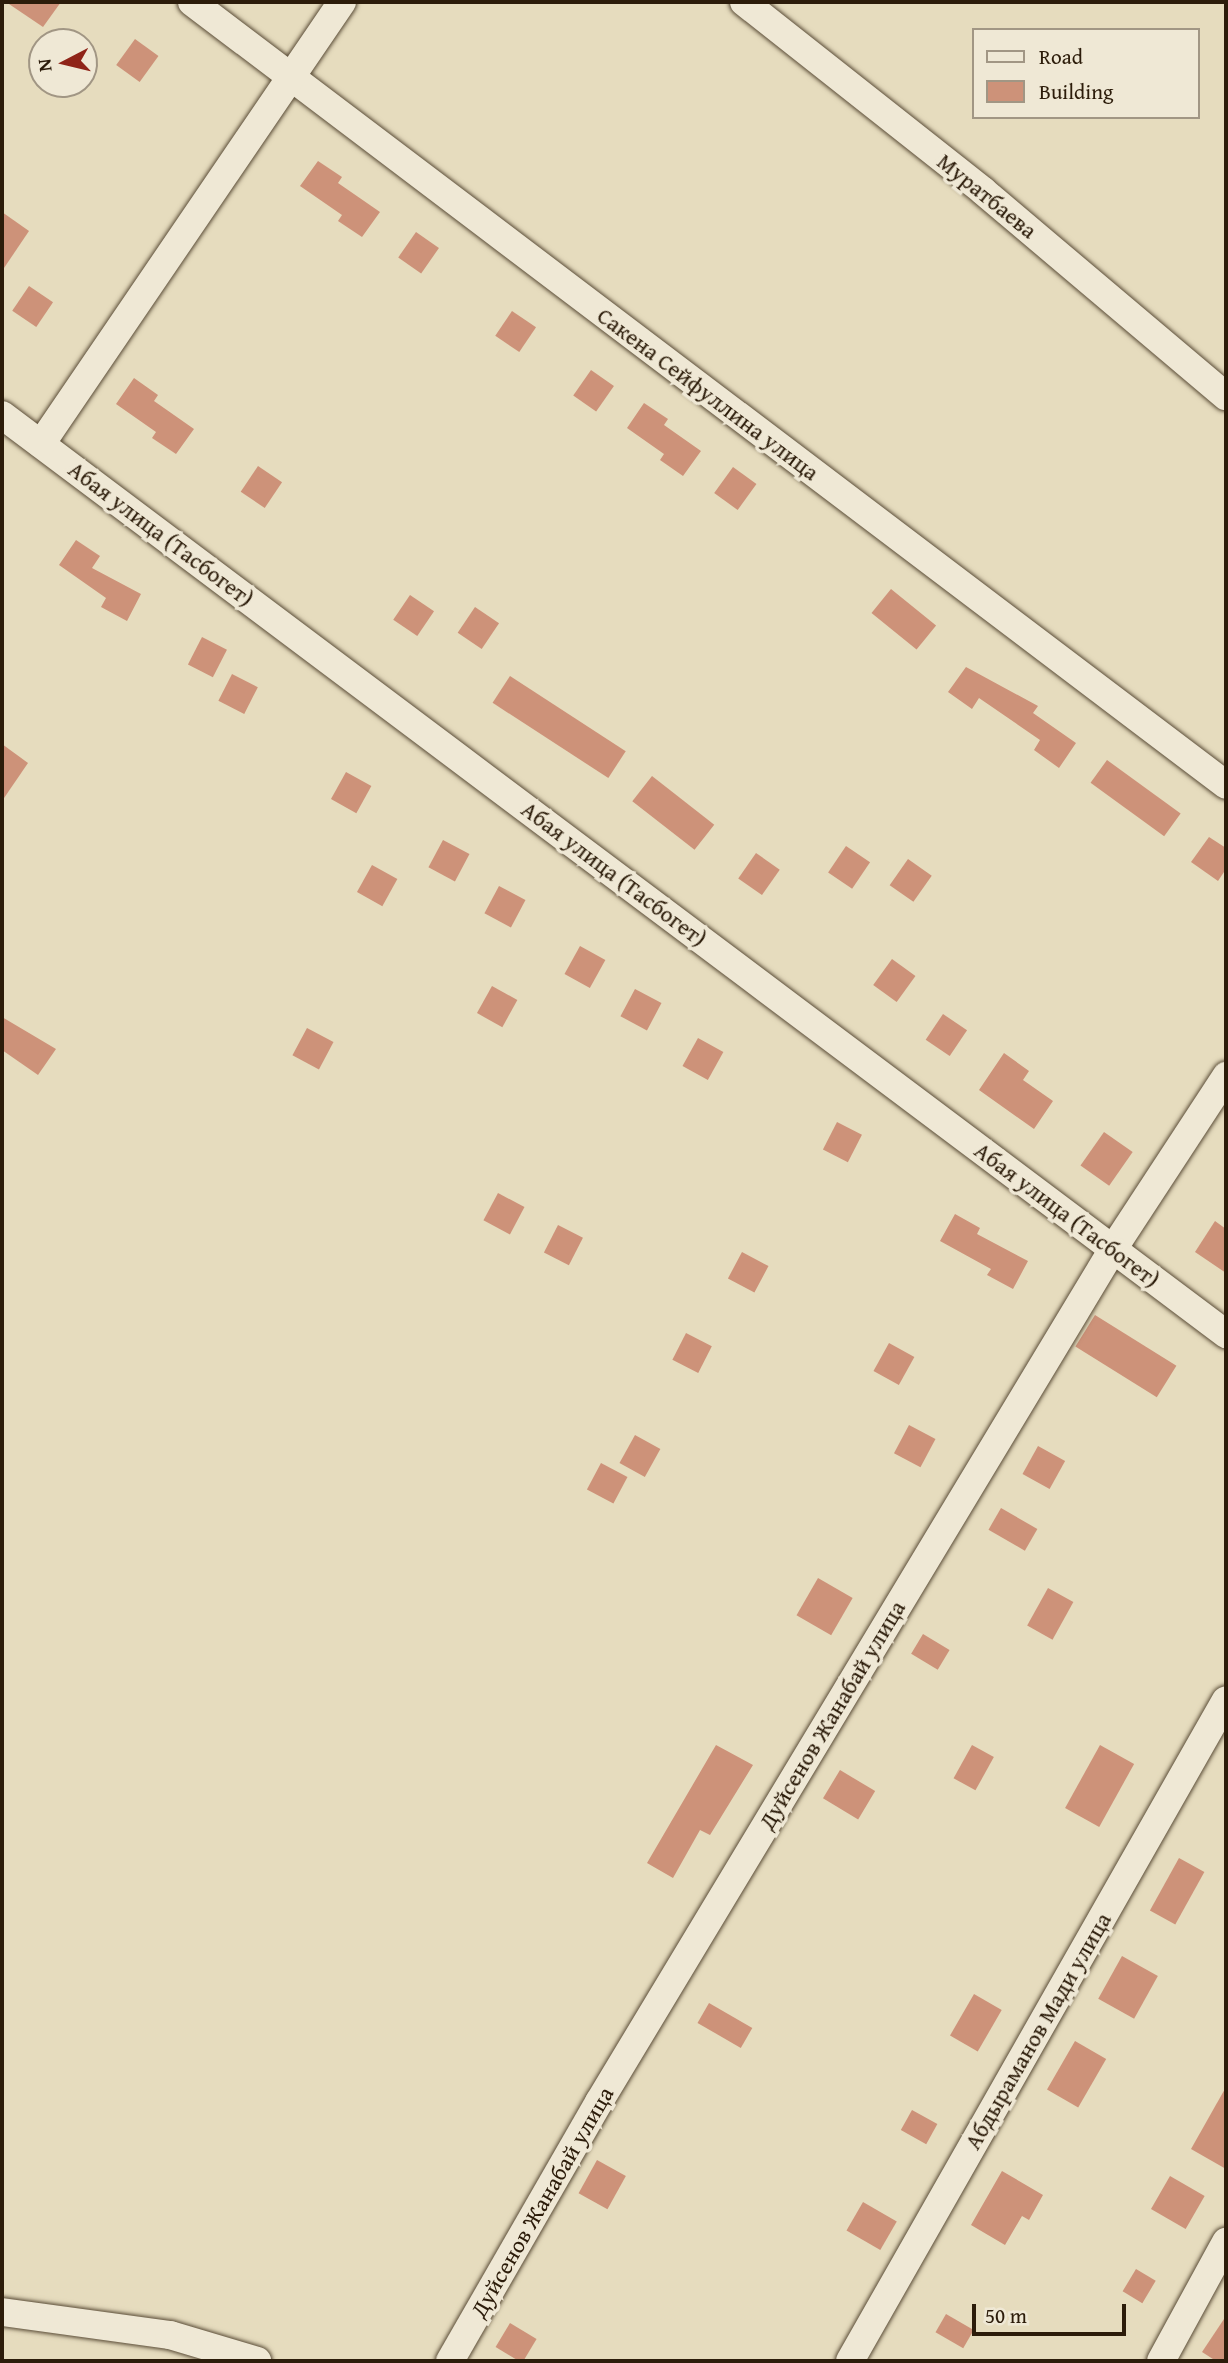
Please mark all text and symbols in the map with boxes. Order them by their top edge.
north arrow [28,28,98,98]
legend [972,28,1200,119]
text: Road [1039,41,1083,72]
text: N [29,57,59,73]
text: Building [1039,76,1113,107]
street label: Муратбаева [932,148,1042,244]
street label: Сакена Сейфуллина улица [592,302,824,486]
street label: Абая улица (Тасбогет) [63,455,259,613]
street label: Абая улица (Тасбогет) [516,795,712,953]
street label: Абая улица (Тасбогет) [969,1136,1165,1294]
street label: Дуйсенов Жанабай улица [753,1596,911,1834]
street label: Абдыраманов Мади улица [959,1908,1117,2154]
street label: Дуйсенов Жанабай улица [465,2082,619,2322]
scale bar [976,2290,1130,2334]
text: 50 m [985,2300,1027,2331]

